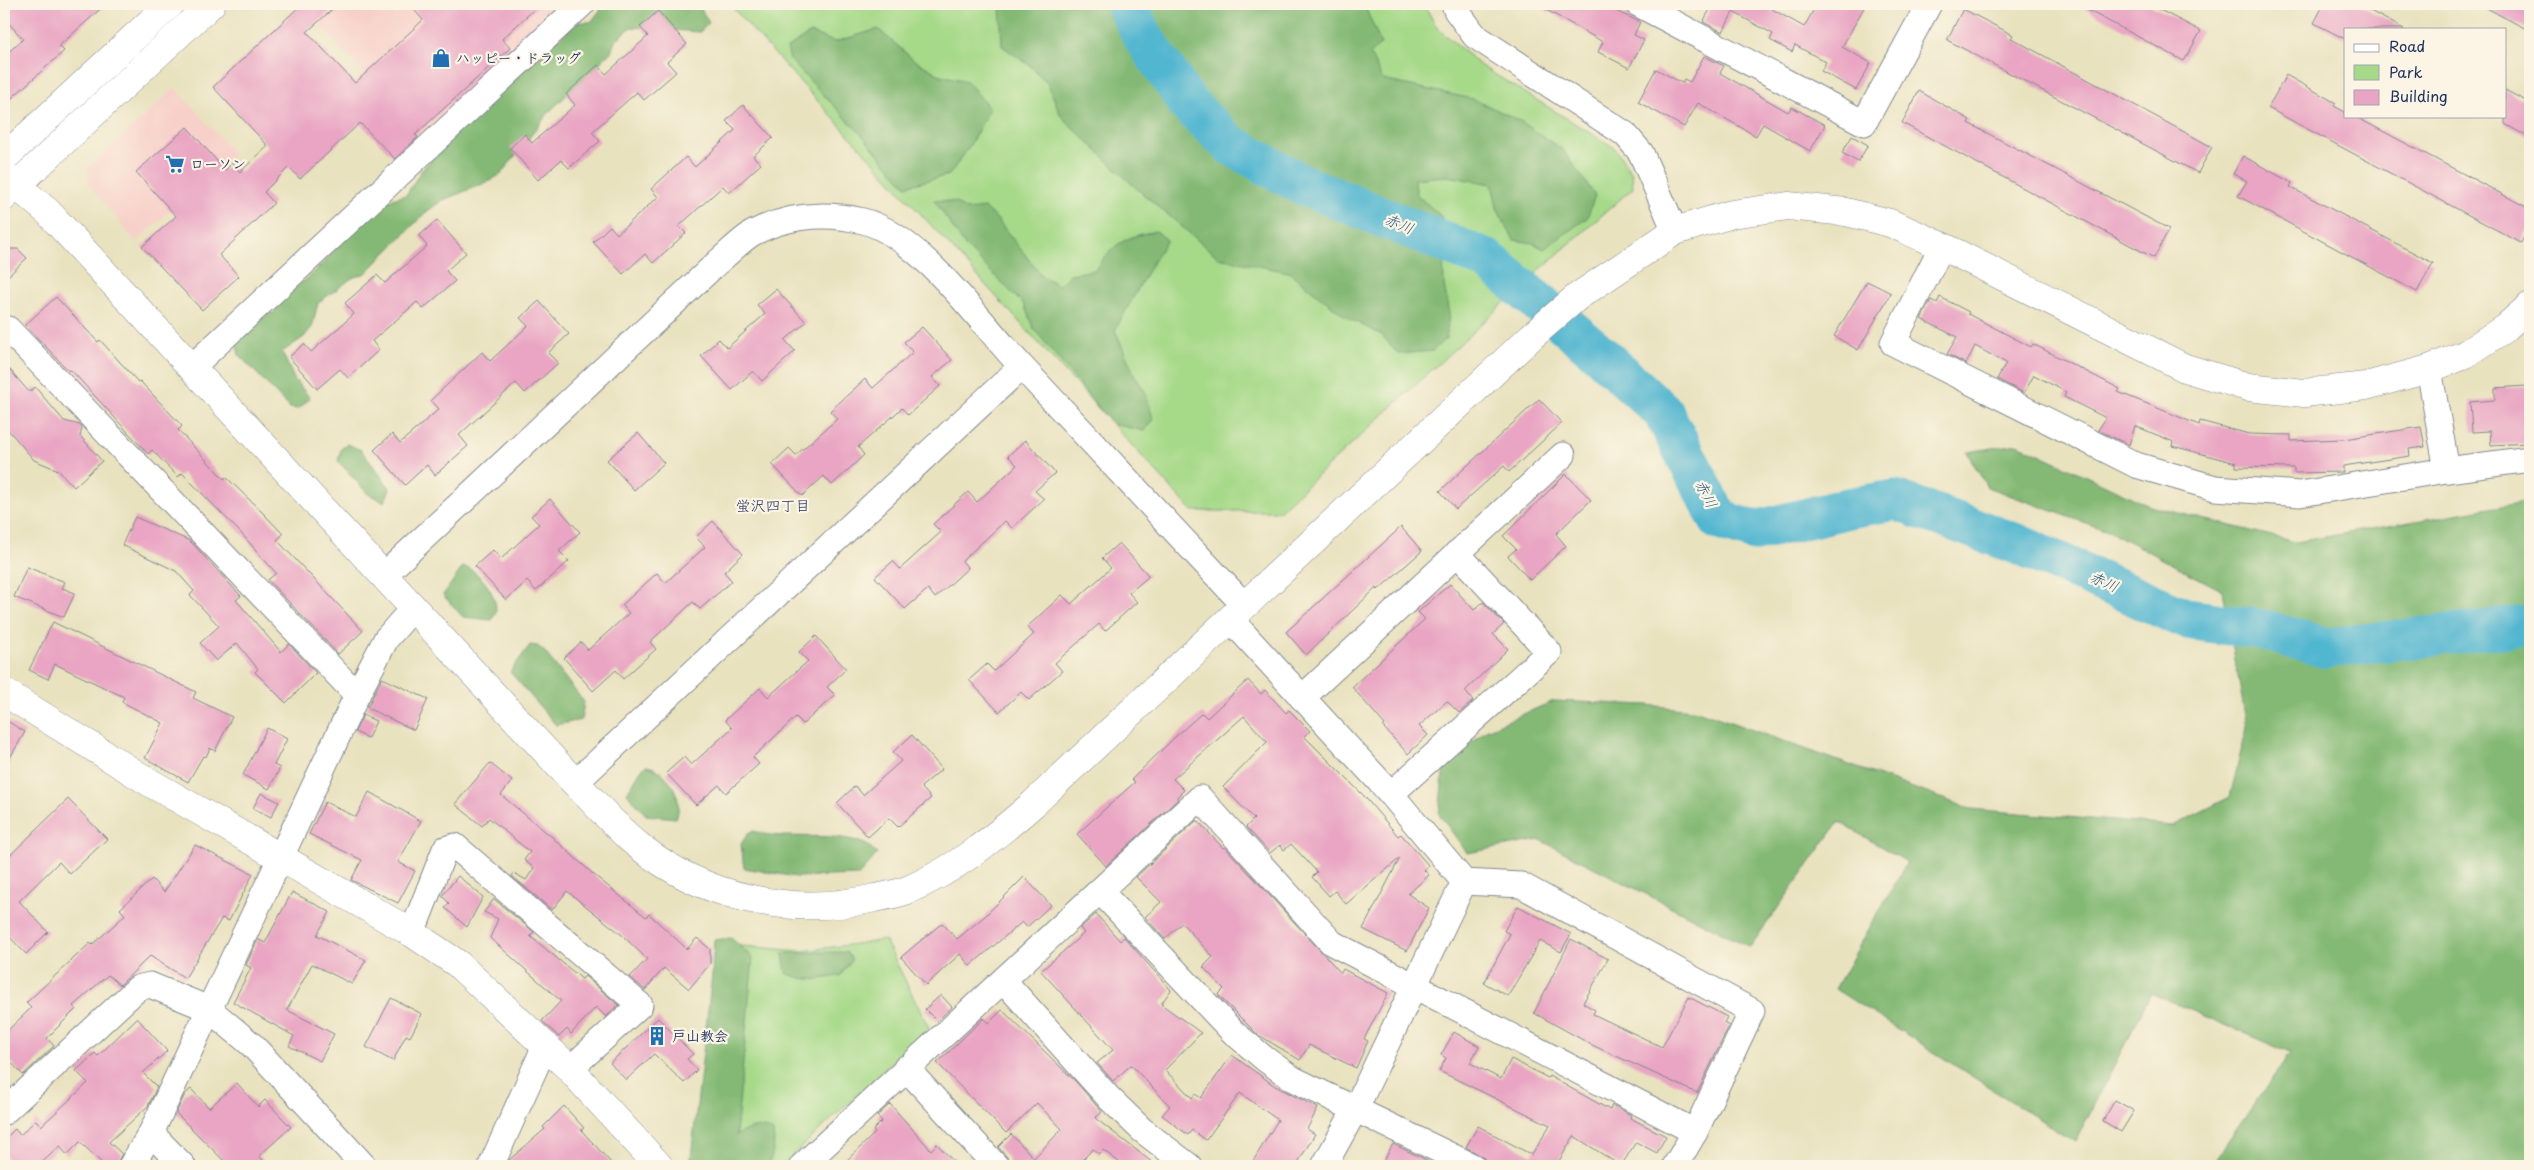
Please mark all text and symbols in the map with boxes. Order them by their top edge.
legend [2344,28,2506,118]
text: Road [2389,34,2425,57]
shop icon: ハッピー・ドラッグ [430,47,452,69]
place label: ハッピー・ドラッグ [456,47,581,68]
text: Park [2389,60,2423,83]
text: Building [2389,84,2448,107]
supermarket icon: ローソン [164,153,186,175]
place label: ローソン [190,153,246,174]
water label: 赤川 [1381,206,1418,239]
water label: 赤川 [1690,475,1724,512]
district label: 蛍沢四丁目 [735,493,811,516]
water label: 赤川 [2086,564,2123,597]
building icon: 戸山教会 [646,1025,668,1047]
place label: 戸山教会 [672,1025,728,1046]

